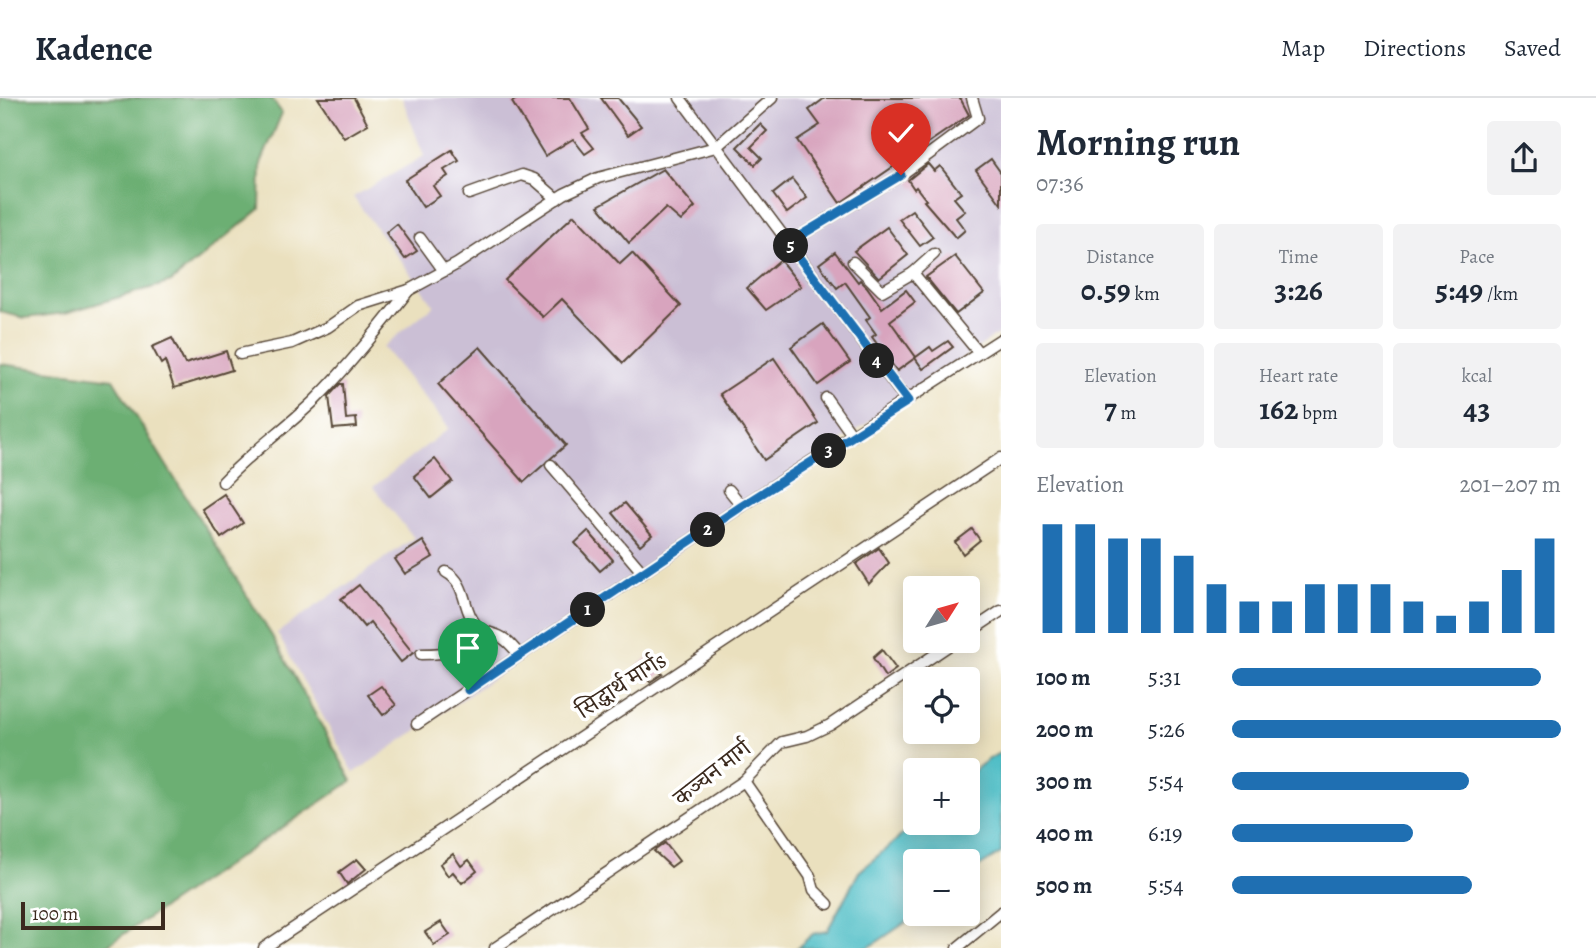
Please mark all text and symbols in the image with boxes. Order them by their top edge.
text: Kadence [35,26,153,71]
text: Map [1281,32,1325,64]
text: Directions [1363,32,1466,64]
text: Saved [1504,32,1561,64]
pin [871,103,931,175]
icon: check [882,114,920,152]
text: Morning run [1036,116,1240,168]
button: share [1487,121,1561,195]
text: 07:36 [1036,168,1084,199]
pin: 5 [774,228,808,264]
text: 5 [786,232,795,258]
text: Distance [1086,244,1154,270]
text: Time [1279,244,1318,270]
text: Pace [1459,244,1494,270]
text: 0.59 [1081,270,1131,310]
text: 3:26 [1274,270,1323,310]
text: 5:49 [1435,270,1483,310]
text: km [1131,281,1160,307]
text: /km [1483,281,1518,307]
pin: 4 [860,344,894,378]
text: 4 [872,347,881,373]
text: Elevation [1084,363,1157,389]
text: Heart rate [1259,363,1338,389]
text: kcal [1462,363,1492,389]
text: 7 [1104,389,1117,429]
text: 162 [1259,389,1298,429]
text: 43 [1463,389,1490,429]
text: m [1117,400,1136,426]
text: bpm [1298,400,1338,426]
pin: 3 [812,434,846,468]
text: 3 [824,437,833,463]
text: Elevation [1036,469,1124,500]
text: 201–207 m [1459,469,1561,500]
pin: 2 [690,512,726,548]
text: 2 [703,516,712,542]
north arrow [903,576,980,653]
map controls [903,576,980,926]
pin: 1 [570,592,606,628]
text: 1 [584,596,591,622]
pin [438,618,498,690]
icon: arrive [449,629,487,667]
street label: सिद्धार्थ मार्गs [569,644,672,727]
text: 100 m [1036,662,1091,693]
text: 5:31 [1148,662,1181,693]
button: locate [903,667,980,744]
text: 200 m [1036,714,1094,745]
text: 5:26 [1148,714,1185,745]
street label: कञ्चन मार्ग [666,732,758,814]
button: + [903,758,980,835]
text: 300 m [1036,766,1092,797]
text: 5:54 [1148,766,1184,797]
text: 400 m [1036,818,1093,849]
text: 6:19 [1148,818,1182,849]
button: − [903,849,980,926]
text: 500 m [1036,870,1092,901]
text: 5:54 [1148,870,1184,901]
scale bar [21,899,164,931]
text: 100 m [32,901,78,927]

